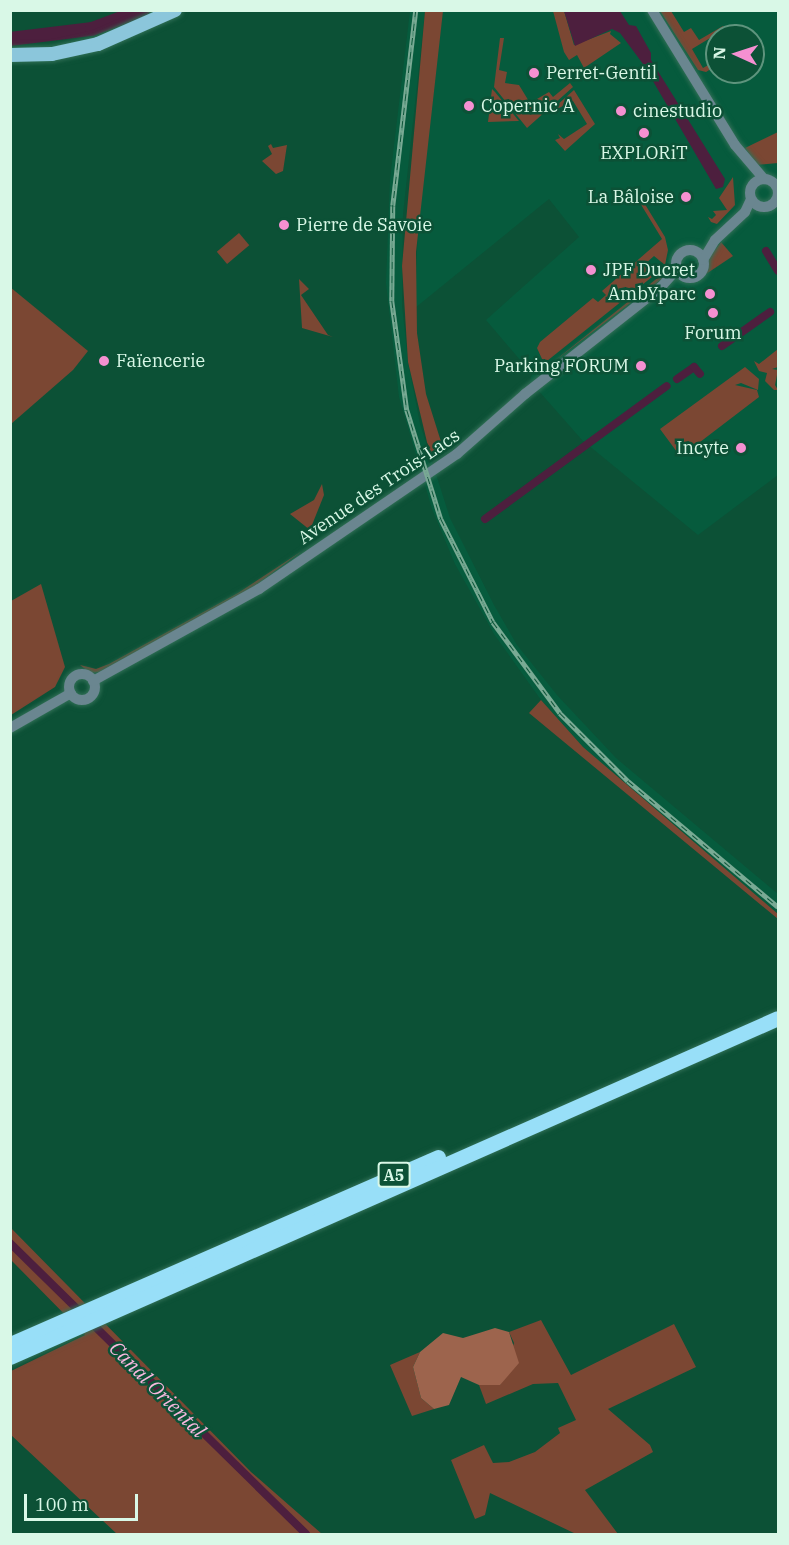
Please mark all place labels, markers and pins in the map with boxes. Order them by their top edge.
place label: Perret-Gentil [546,62,657,84]
marker: Perret-Gentil [527,66,541,80]
place label: Copernic A [481,95,574,117]
marker: Copernic A [462,99,476,113]
place label: cinestudio [633,100,722,122]
marker: cinestudio [614,104,628,118]
marker: EXPLORiT [637,126,651,140]
place label: EXPLORiT [600,142,688,164]
place label: La Bâloise [588,186,674,208]
marker: La Bâloise [679,190,693,204]
place label: Pierre de Savoie [296,214,432,236]
marker: Pierre de Savoie [277,218,291,232]
place label: JPF Ducret [603,259,695,281]
marker: JPF Ducret [584,263,598,277]
place label: AmbYparc [608,283,696,305]
marker: AmbYparc [701,285,719,303]
marker: Forum [706,306,720,320]
place label: Forum [684,322,742,344]
place label: Faïencerie [116,350,205,372]
marker: Faïencerie [97,354,111,368]
place label: Parking FORUM [494,355,629,377]
marker: Parking FORUM [634,359,648,373]
place label: Incyte [676,437,729,459]
marker: Incyte [734,441,748,455]

